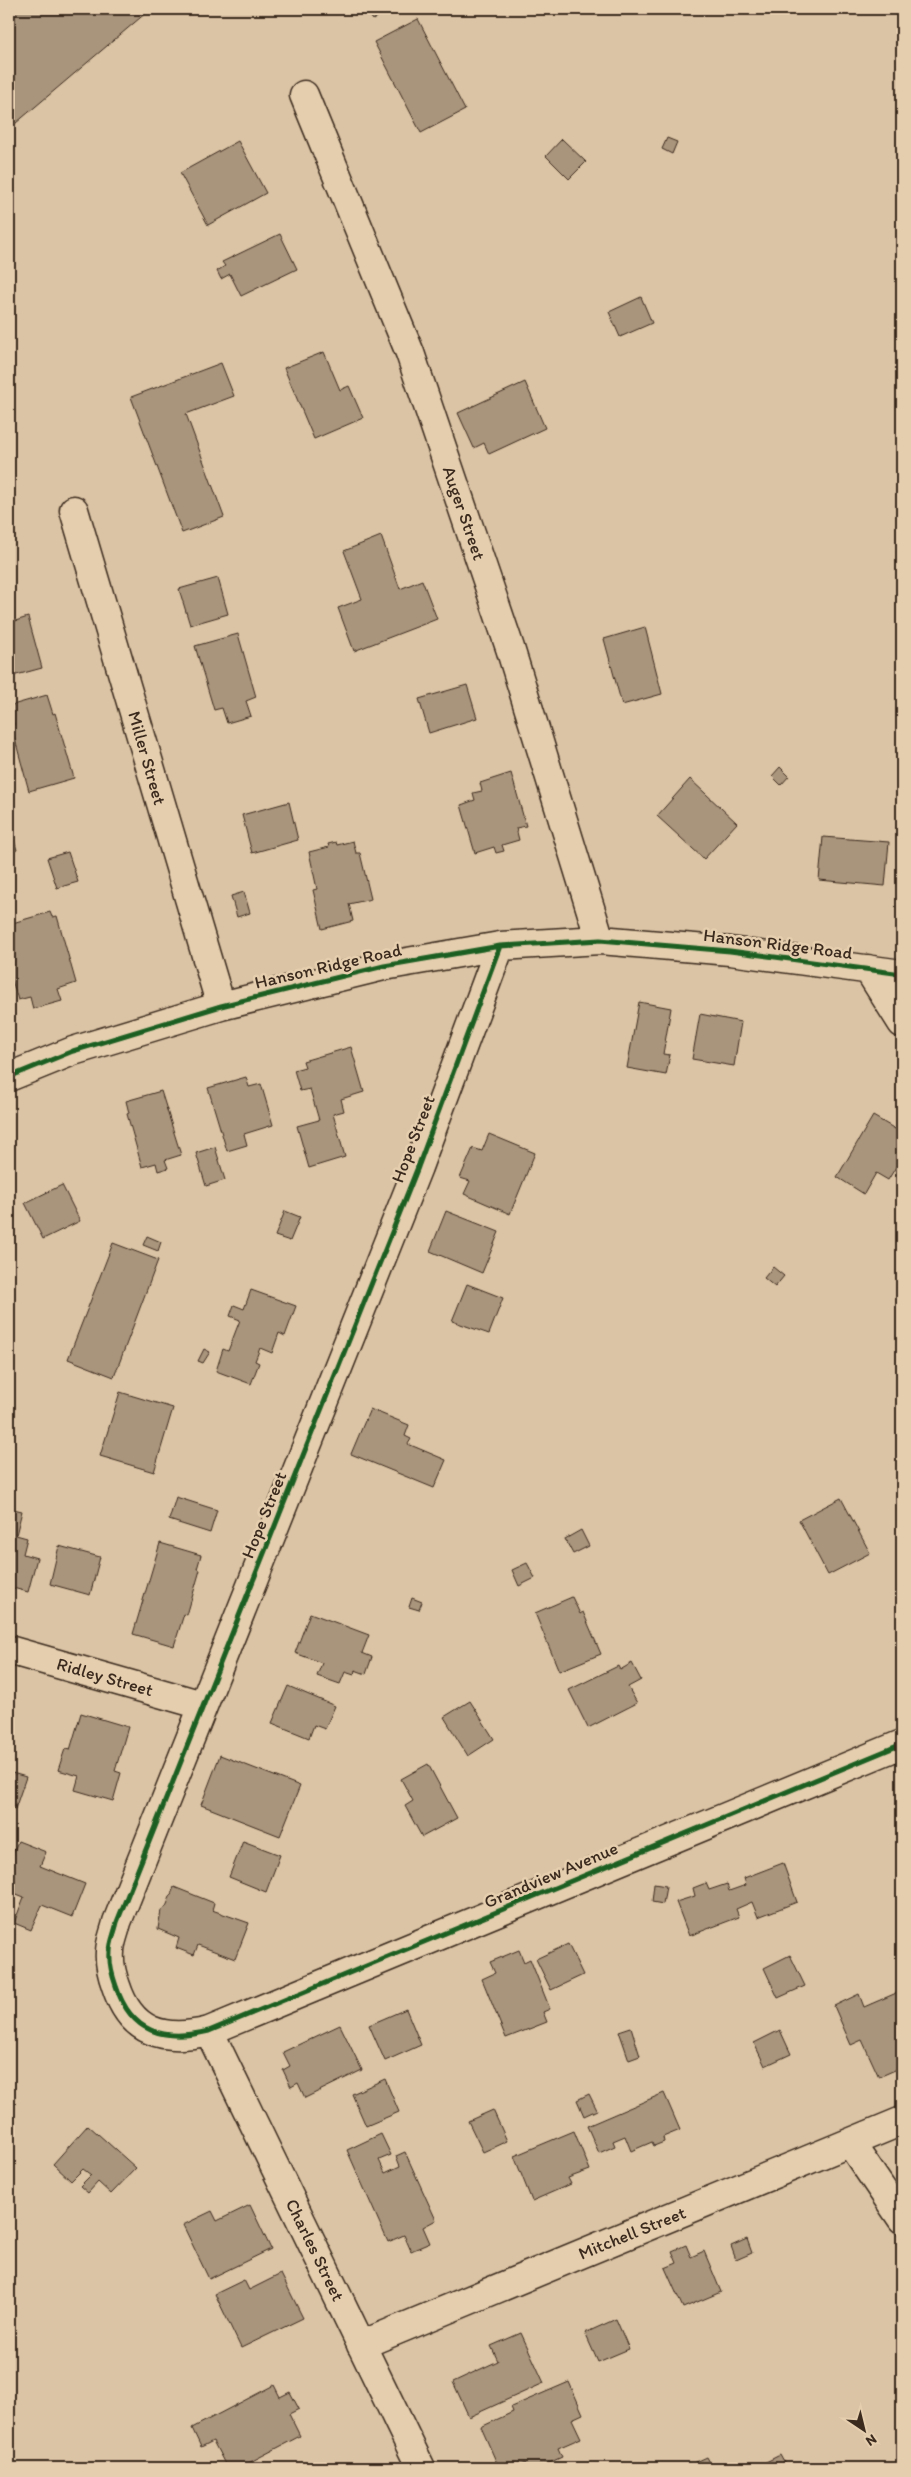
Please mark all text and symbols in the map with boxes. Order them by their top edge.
street label: Auger Street [438,463,490,563]
street label: Miller Street [123,709,171,808]
street label: Hanson Ridge Road [702,924,854,964]
street label: Hanson Ridge Road [252,938,404,994]
street label: Hope Street [386,1092,440,1186]
street label: Hope Street [237,1468,291,1562]
street label: Ridley Street [54,1653,156,1701]
street label: Grandview Avenue [481,1837,621,1913]
street label: Charles Street [281,2195,349,2305]
street label: Mitchell Street [575,2201,689,2265]
north arrow [838,2404,888,2454]
text: N [862,2431,880,2450]

